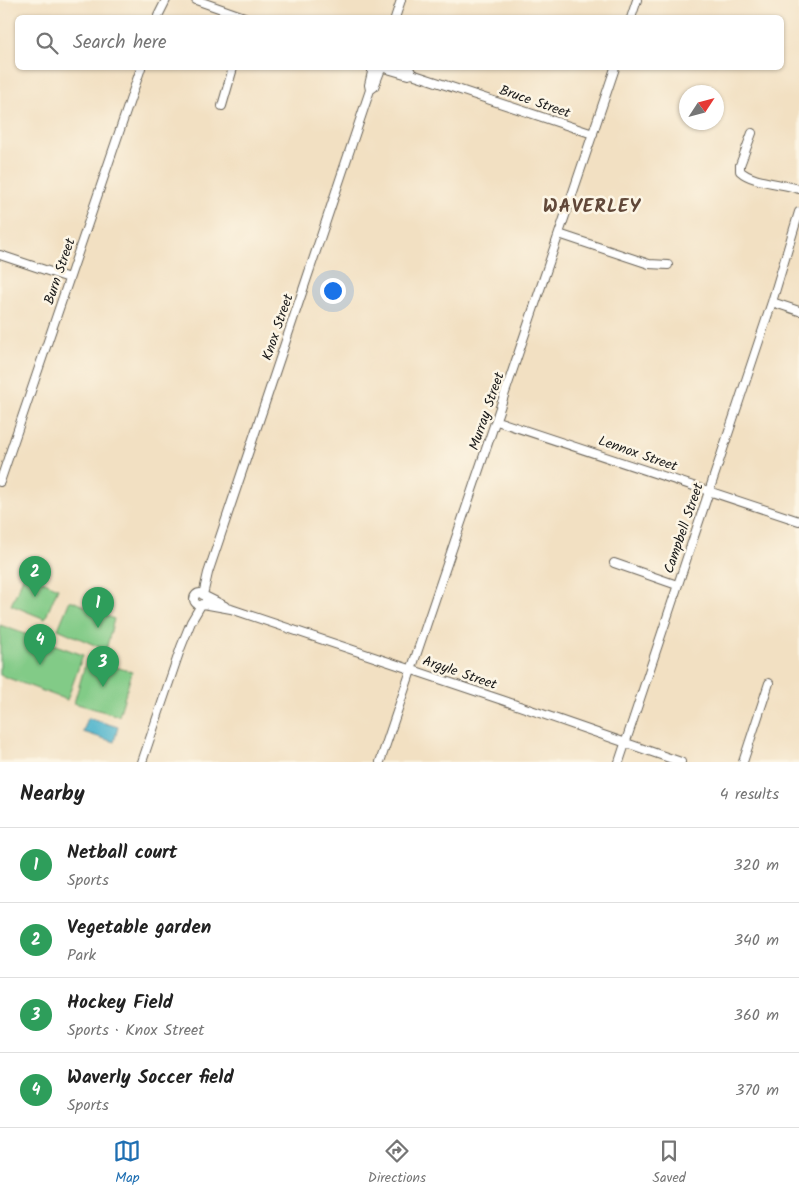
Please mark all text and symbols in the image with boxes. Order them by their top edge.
search box [15,15,784,70]
text: Search here [73,28,167,58]
icon: search [33,29,61,57]
street label: Bruce Street [496,80,574,125]
north arrow [679,85,724,130]
district label: WAVERLEY [543,192,642,222]
street label: Burn Street [38,235,82,307]
your location [320,278,346,304]
street label: Knox Street [256,290,300,364]
street label: Murray Street [463,369,511,453]
street label: Lennox Street [595,430,681,478]
street label: Campbell Street [658,480,710,577]
pin: 2 [19,556,51,597]
pin: 1 [82,587,114,628]
pin: 4 [24,624,56,665]
pin: 3 [87,646,119,687]
street label: Argyle Street [420,650,500,696]
text: Nearby [20,778,85,811]
text: 4 results [720,782,779,807]
text: Netball court [67,838,177,868]
text: 1 [34,853,38,878]
text: 320 m [733,853,779,878]
text: Sports [67,868,109,893]
text: Vegetable garden [67,913,211,943]
text: 2 [31,928,41,953]
text: 340 m [734,928,779,953]
text: Park [67,943,96,968]
text: Hockey Field [67,988,173,1018]
text: 3 [32,1003,40,1028]
text: 360 m [734,1003,779,1028]
text: Sports · Knox Street [67,1018,204,1043]
text: Waverly Soccer field [67,1063,234,1093]
text: 4 [32,1078,40,1103]
text: 370 m [735,1078,779,1103]
text: Sports [67,1093,109,1118]
tab: Map [113,1137,141,1189]
tab: Directions [368,1137,426,1189]
tab: Saved [652,1137,686,1189]

